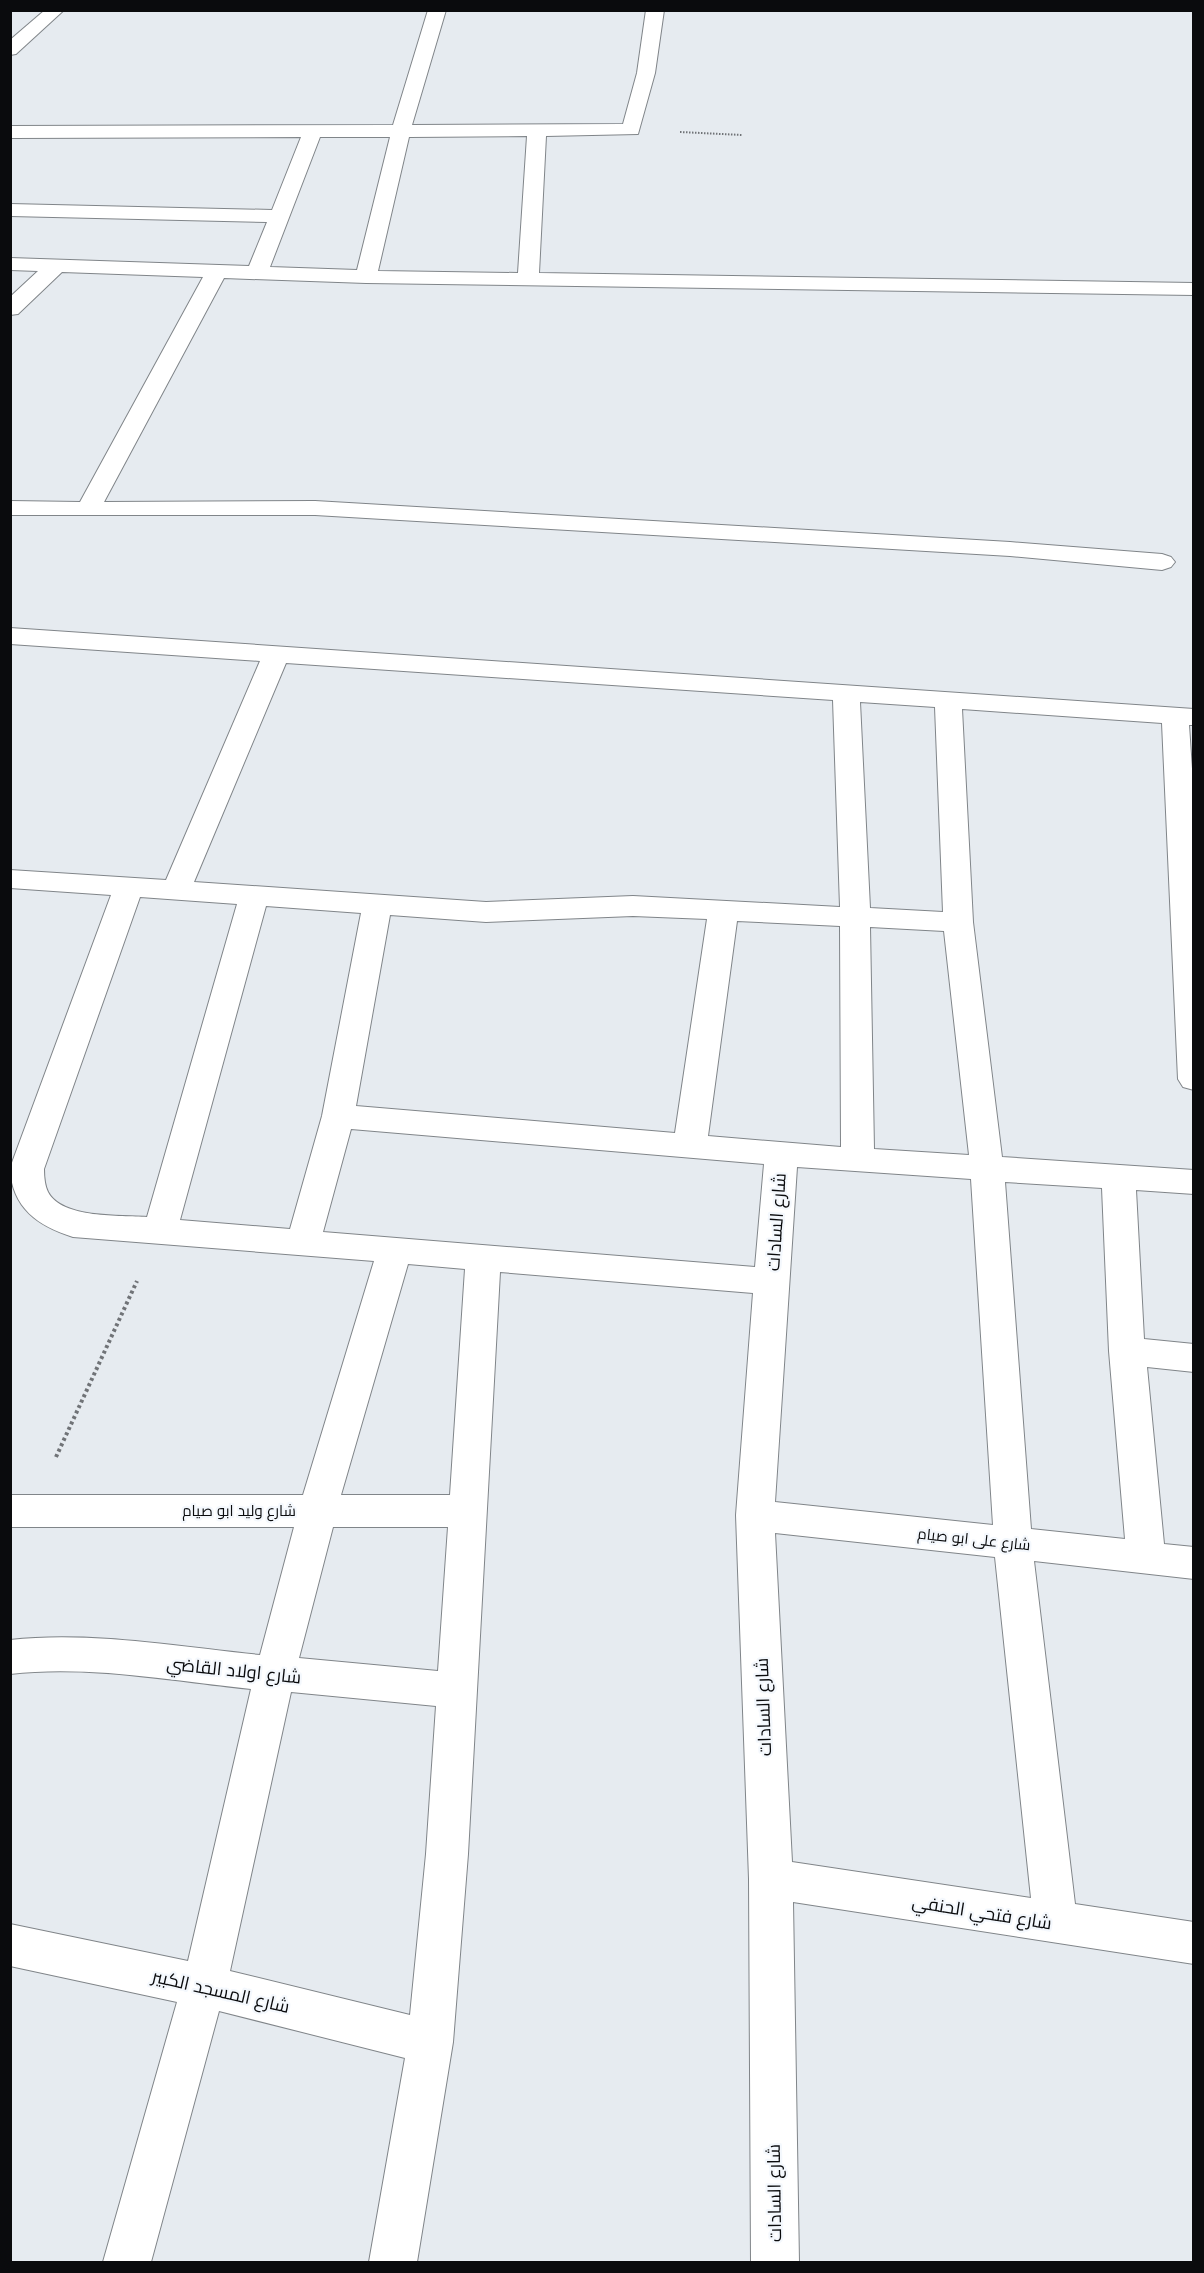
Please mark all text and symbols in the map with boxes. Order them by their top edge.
street label: شارع السادات [762,1172,792,1272]
street label: شارع وليد ابو صيام [182,1501,296,1522]
street label: شارع على ابو صيام [916,1524,1031,1556]
street label: شارع اولاد القاضي [165,1652,302,1690]
street label: شارع السادات [751,1657,777,1756]
street label: شارع فتحي الحنفي [910,1891,1053,1937]
street label: شارع المسجد الكبير [149,1965,292,2019]
street label: شارع السادات [763,2144,787,2242]

